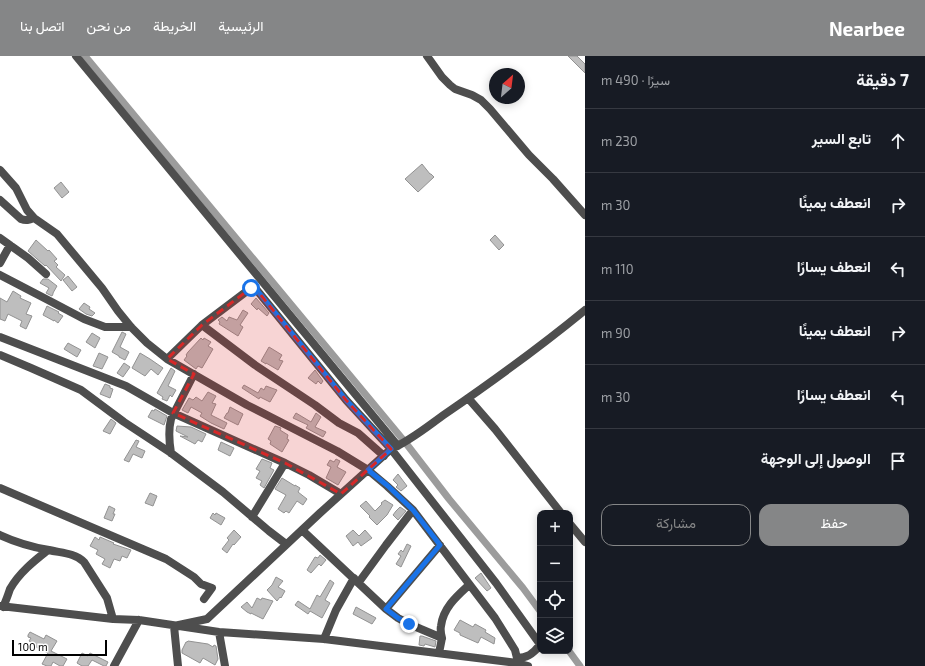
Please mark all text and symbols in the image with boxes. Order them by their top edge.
text: اتصل بنا [20,17,65,34]
text: من نحن [87,17,131,34]
text: الخريطة [153,17,196,34]
text: الرئيسية [218,17,264,34]
text: Nearbee [829,17,905,40]
north arrow [489,68,525,104]
text: 7 دقيقة [856,69,909,89]
text: سيرًا · 490 m [601,72,670,88]
text: تابع السير [812,129,871,147]
icon: ahead [887,130,909,152]
text: 230 m [601,133,638,149]
text: انعطف يمينًا [799,193,871,211]
icon: right [887,194,909,216]
text: 30 m [601,197,630,213]
text: انعطف يسارًا [797,257,871,275]
icon: left [887,258,909,280]
text: 110 m [601,261,633,277]
route start [242,279,260,297]
text: انعطف يمينًا [799,321,871,339]
icon: right [887,322,909,344]
text: 90 m [601,325,631,341]
text: انعطف يسارًا [797,385,871,403]
icon: left [887,386,909,408]
text: 30 m [601,389,630,405]
text: الوصول إلى الوجهة [761,449,871,467]
icon: arrive [887,450,909,472]
button: مشاركة [601,504,751,546]
button: حفظ [759,504,909,546]
map controls [537,510,573,654]
button: + [537,510,573,546]
button: − [537,546,573,582]
button: locate [537,582,573,618]
route end [400,615,418,633]
button: layers [537,618,573,654]
scale bar [12,638,107,657]
text: 100 m [18,640,48,653]

